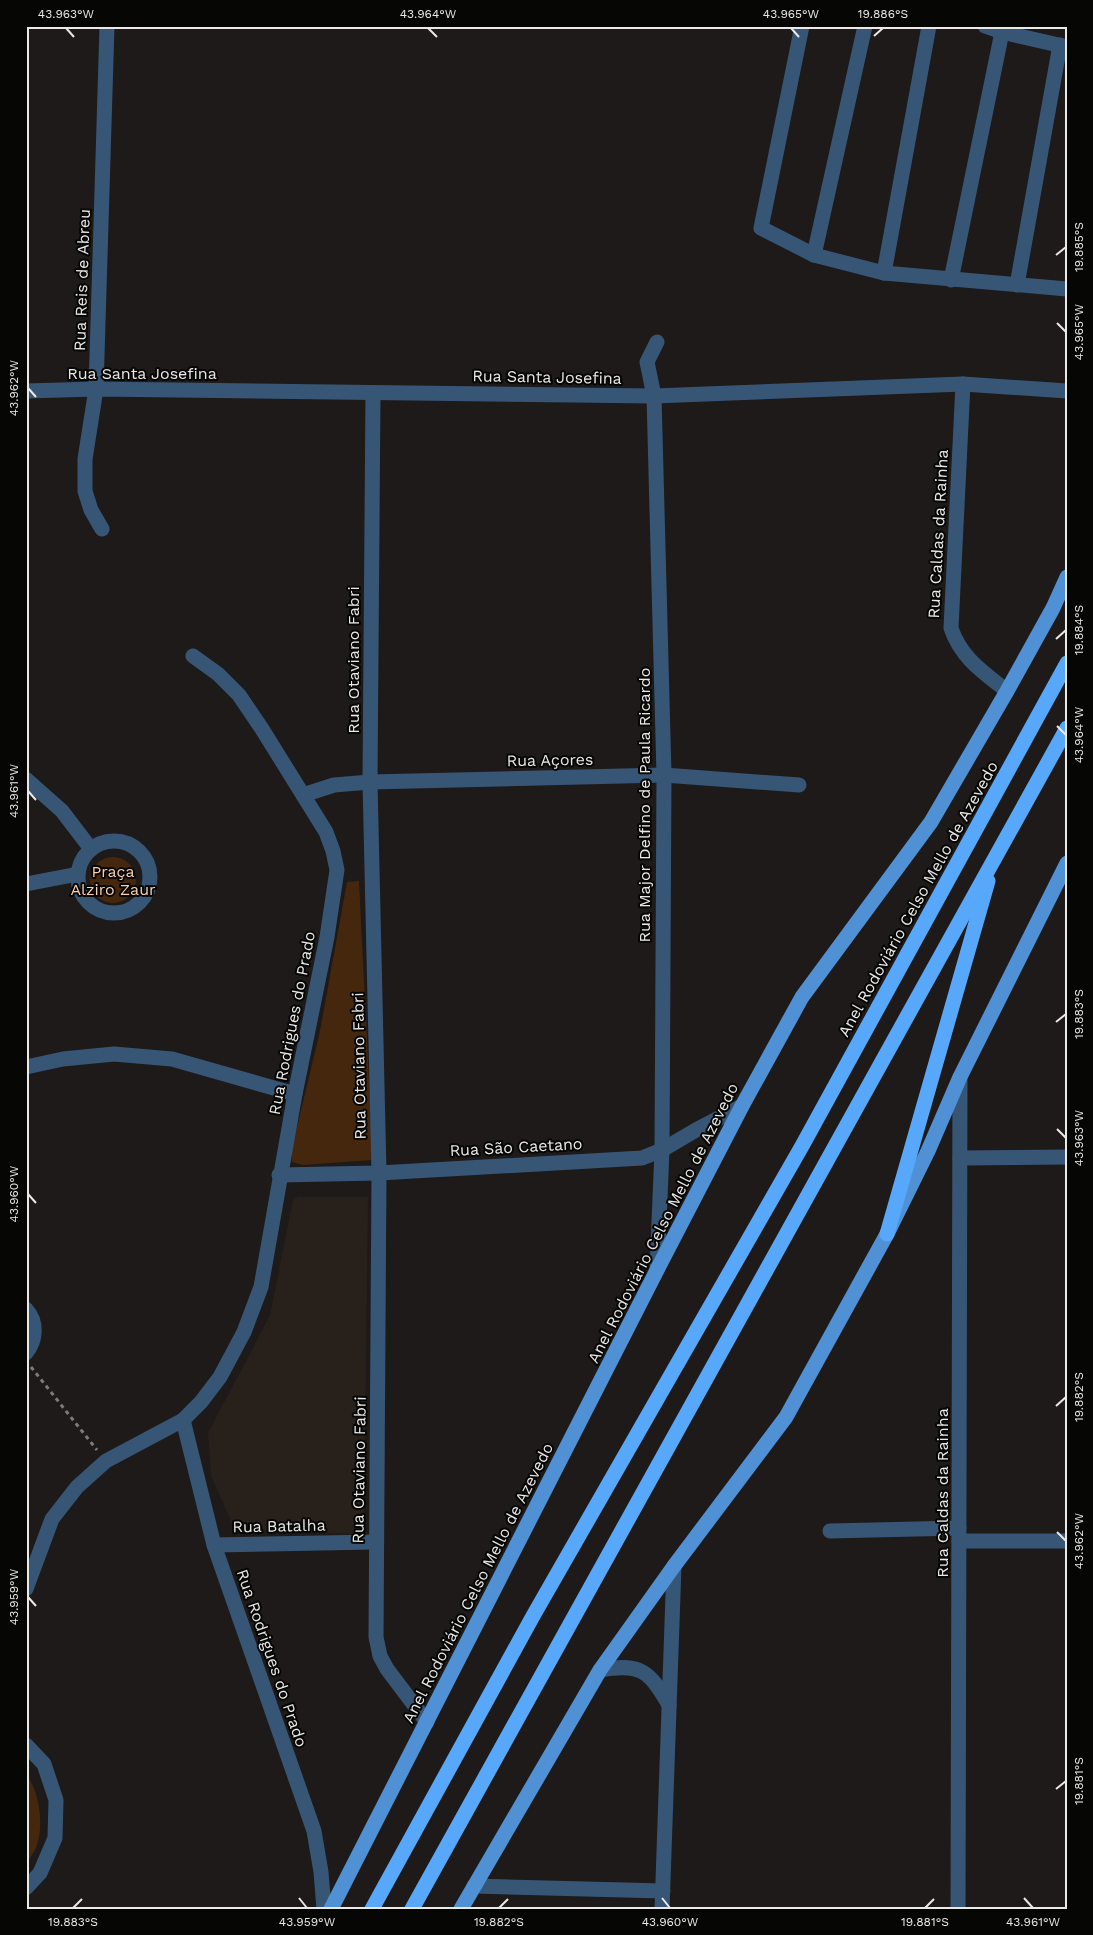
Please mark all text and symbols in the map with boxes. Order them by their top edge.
text: 43.963°W [38,7,95,21]
text: 43.964°W [400,7,457,21]
text: 43.965°W [763,7,820,21]
text: 19.886°S [858,7,908,21]
street label: Rua Reis de Abreu [70,209,94,351]
text: 19.885°S [1072,222,1086,272]
text: 43.965°W [1072,303,1086,360]
text: 43.962°W [7,359,21,416]
street label: Rua Santa Josefina [67,364,217,383]
street label: Rua Santa Josefina [472,366,622,388]
street label: Rua Caldas da Rainha [924,449,952,619]
street label: Rua Otaviano Fabri [344,586,363,734]
text: 19.884°S [1072,605,1086,655]
street label: Rua Major Delfino de Paula Ricardo [635,668,654,942]
text: 43.964°W [1072,706,1086,763]
street label: Rua Açores [506,750,594,770]
street label: Anel Rodoviário Celso Mello de Azevedo [834,758,1002,1040]
text: 43.961°W [7,764,21,818]
park label: Praça Alziro Zaur [70,862,156,899]
street label: Rua Rodrigues do Prado [265,930,319,1116]
text: 19.883°S [1072,989,1086,1039]
street label: Rua Otaviano Fabri [348,992,370,1140]
street label: Anel Rodoviário Celso Mello de Azevedo [584,1080,742,1366]
text: 43.963°W [1072,1109,1086,1166]
street label: Rua São Caetano [449,1134,583,1160]
text: 43.960°W [7,1165,21,1222]
text: 19.882°S [1072,1372,1086,1422]
street label: Rua Otaviano Fabri [348,1396,370,1544]
street label: Rua Caldas da Rainha [933,1408,952,1578]
street label: Anel Rodoviário Celso Mello de Azevedo [399,1440,557,1726]
text: 43.962°W [1072,1512,1086,1569]
street label: Rua Batalha [232,1516,326,1536]
street label: Rua Rodrigues do Prado [233,1567,311,1749]
text: 43.959°W [7,1568,21,1625]
text: 19.881°S [1072,1757,1086,1805]
text: 19.883°S [48,1915,98,1929]
text: 43.959°W [279,1915,336,1929]
text: 19.882°S [474,1915,524,1929]
text: 43.960°W [642,1915,699,1929]
text: 19.881°S [901,1915,949,1929]
text: 43.961°W [1006,1915,1060,1929]

